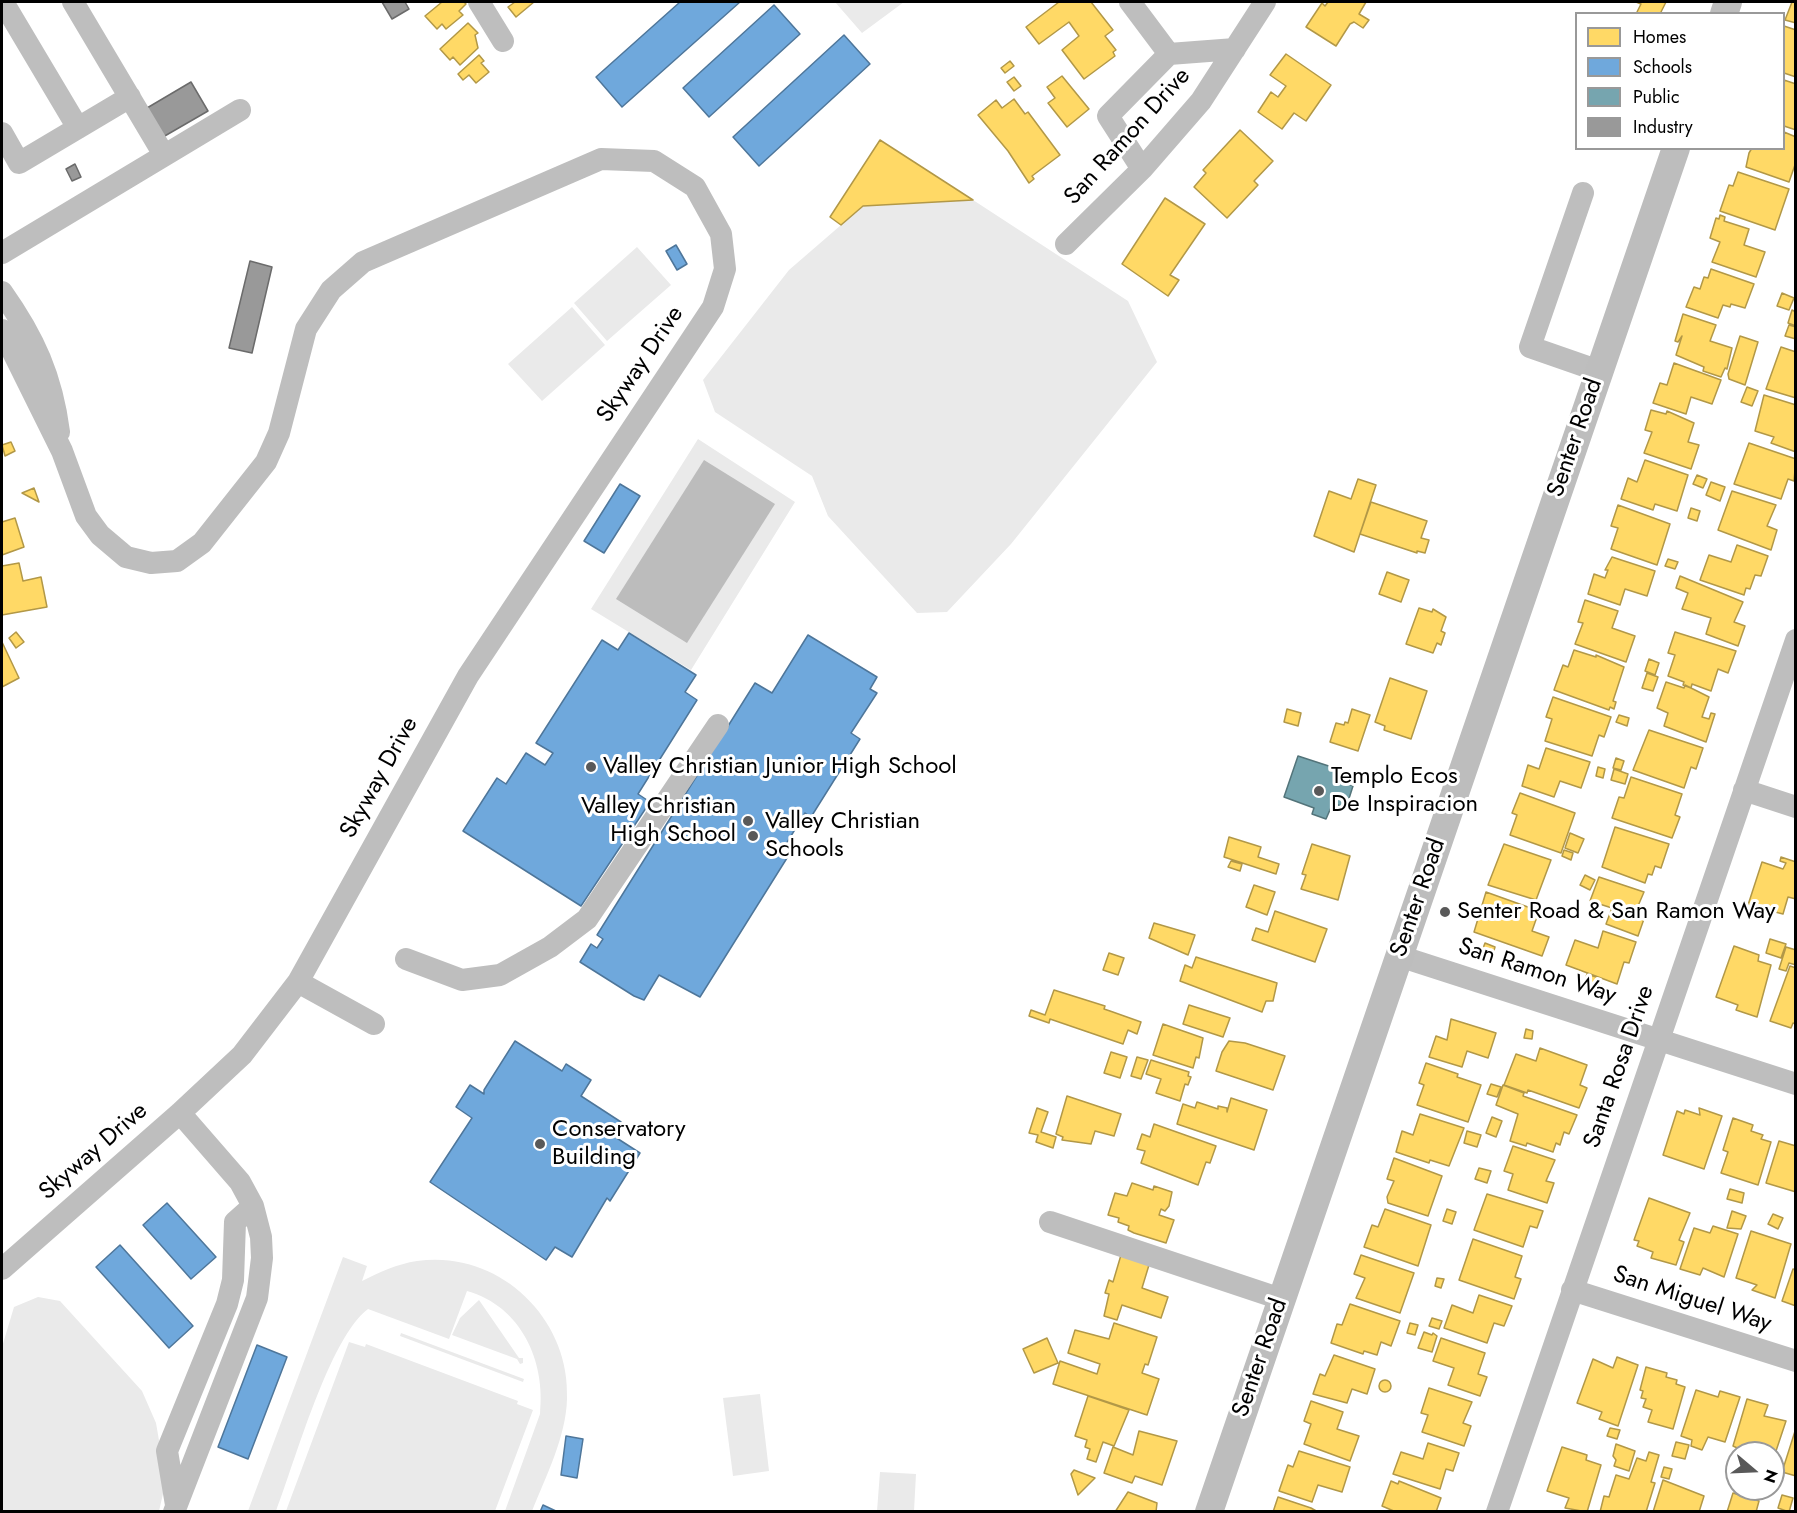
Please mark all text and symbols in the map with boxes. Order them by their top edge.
legend [1575,12,1785,150]
text: Homes [1633,24,1686,50]
text: Schools [1633,54,1692,80]
street label: San Ramon Drive [1059,63,1197,211]
text: Public [1633,84,1680,110]
text: Industry [1633,114,1693,140]
street label: Skyway Drive [592,301,690,429]
street label: Senter Road [1542,375,1610,501]
street label: Skyway Drive [335,712,425,844]
place label: Valley Christian Junior High School [603,753,957,781]
marker: Valley Christian Junior High School [584,760,598,774]
place label: Templo Ecos De Inspiracion [1331,763,1478,819]
marker: Templo Ecos De Inspiracion [1312,784,1326,798]
place label: Valley Christian High School [581,793,736,849]
place label: Valley Christian Schools [765,808,920,864]
marker: Valley Christian High School [741,814,755,828]
marker: Valley Christian Schools [746,829,760,843]
street label: Senter Road [1385,835,1453,961]
place label: Senter Road & San Ramon Way [1457,898,1775,926]
marker: Senter Road & San Ramon Way [1438,905,1452,919]
street label: San Ramon Way [1454,933,1620,1011]
street label: Santa Rosa Drive [1579,982,1661,1152]
street label: Skyway Drive [34,1097,154,1207]
place label: Conservatory Building [552,1116,686,1172]
marker: Conservatory Building [533,1137,547,1151]
street label: San Miguel Way [1609,1261,1775,1339]
street label: Senter Road [1227,1295,1295,1421]
north arrow [1725,1441,1785,1501]
text: N [1758,1467,1784,1486]

